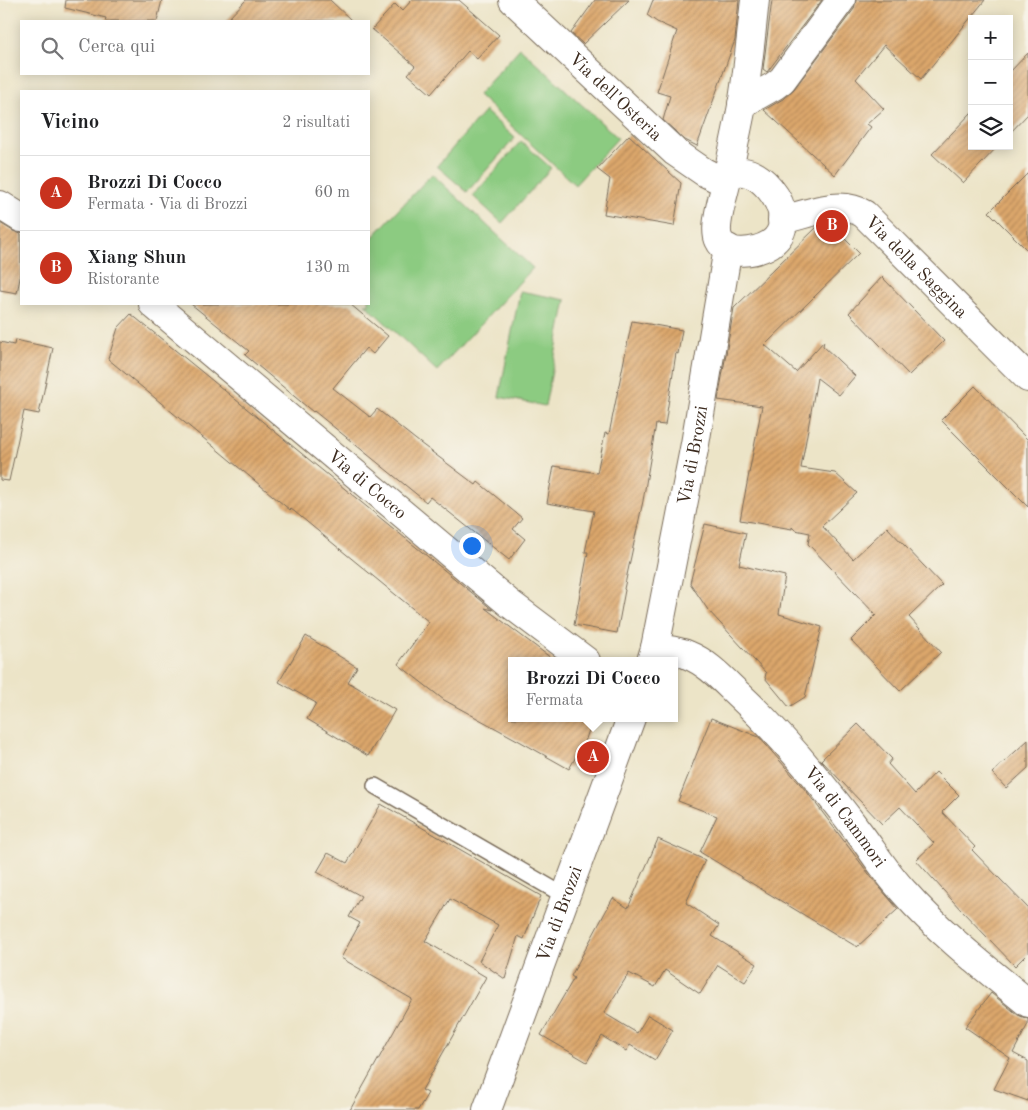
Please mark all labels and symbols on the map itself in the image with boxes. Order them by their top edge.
street label: Via dell'Osteria [565,50,665,145]
pin: B [816,207,848,245]
street label: Via della Saggina [861,213,971,322]
street label: Via di Brozzi [675,404,711,507]
street label: Via di Cocco [324,447,410,523]
your location [459,533,485,559]
pin: A [577,738,609,776]
street label: Via di Cammori [800,763,889,871]
street label: Via di Brozzi [534,864,586,965]

